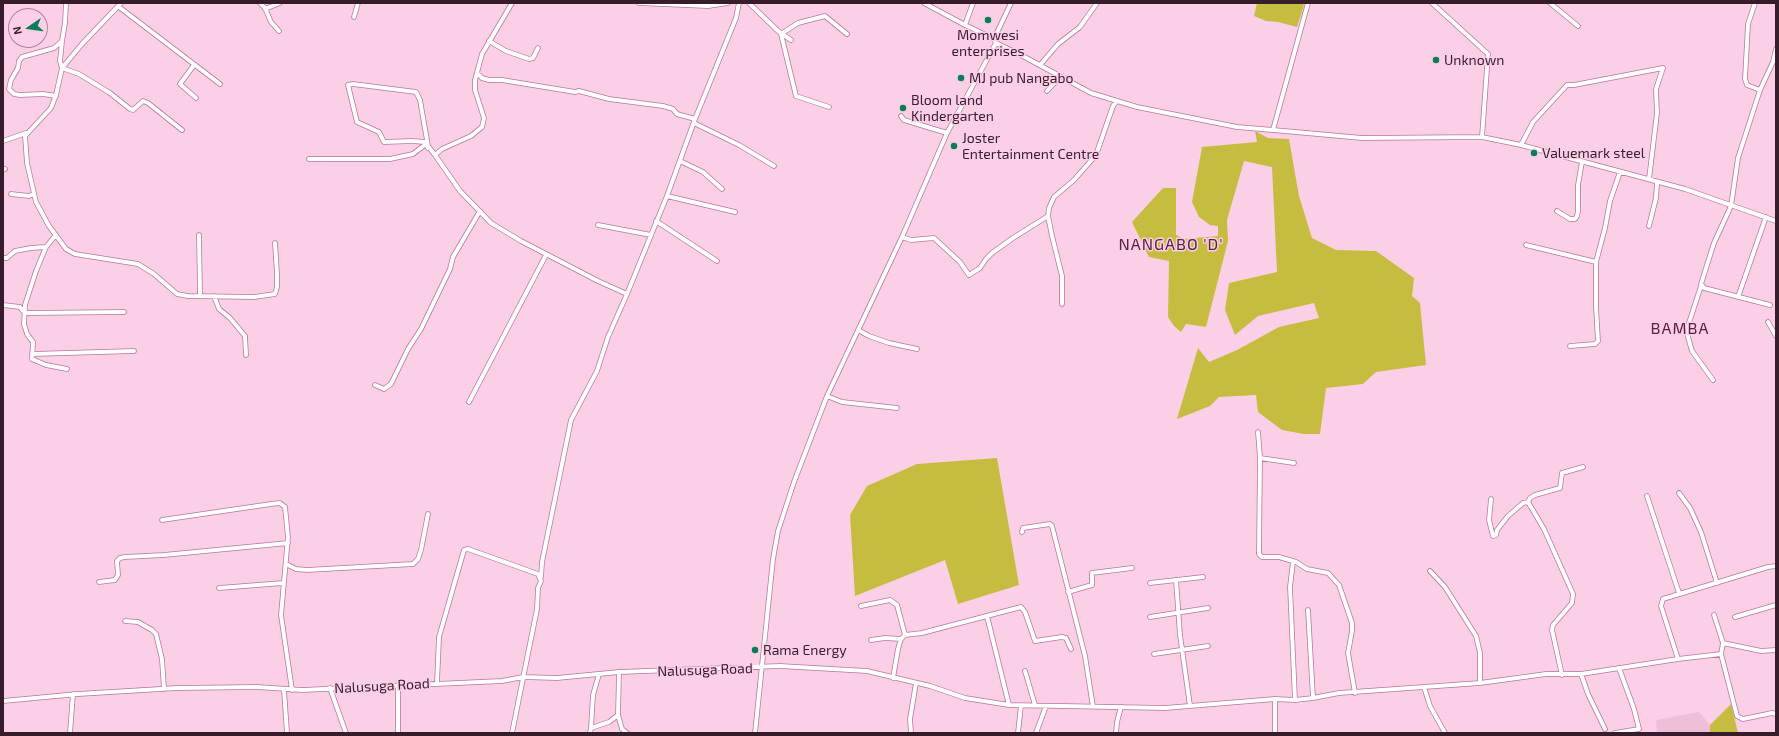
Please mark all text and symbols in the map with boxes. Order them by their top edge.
north arrow [8,8,48,48]
marker: Momwesi enterprises [983,15,993,25]
text: N [10,25,24,36]
place label: Momwesi enterprises [951,27,1025,60]
place label: Unknown [1444,52,1504,68]
marker: Unknown [1431,55,1441,65]
place label: MJ pub Nangabo [969,70,1073,86]
marker: MJ pub Nangabo [956,73,966,83]
place label: Bloom land Kindergarten [911,92,994,124]
marker: Bloom land Kindergarten [898,103,908,113]
place label: Joster Entertainment Centre [962,130,1099,162]
marker: Joster Entertainment Centre [949,141,959,151]
place label: Valuemark steel [1542,145,1645,161]
marker: Valuemark steel [1529,148,1539,158]
district label: NANGABO 'D' [1119,235,1223,255]
district label: BAMBA [1651,319,1709,339]
place label: Rama Energy [763,642,847,658]
marker: Rama Energy [750,645,760,655]
street label: Nalusuga Road [657,660,753,680]
street label: Nalusuga Road [334,675,430,697]

